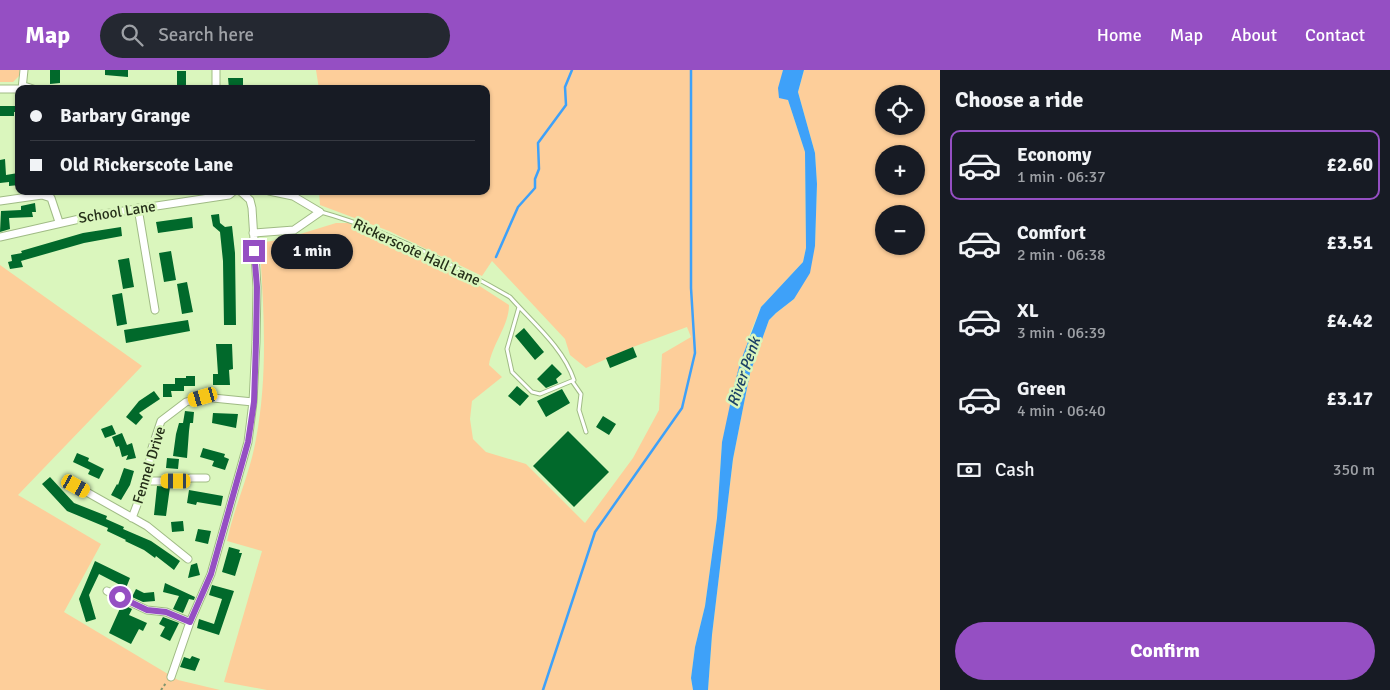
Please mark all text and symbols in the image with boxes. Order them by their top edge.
search box [100,13,450,58]
text: Map [25,20,70,50]
icon: search [118,21,146,49]
text: Search here [158,23,254,47]
text: Home [1097,24,1142,46]
text: Map [1170,24,1203,46]
text: About [1231,24,1277,46]
text: Contact [1305,24,1365,46]
map controls [875,85,925,255]
button: locate [875,85,925,135]
text: Choose a ride [955,86,1083,113]
text: Barbary Grange [60,104,190,128]
icon: car [957,143,1002,188]
text: Economy [1017,143,1091,167]
button: + [875,145,925,195]
text: Old Rickerscote Lane [60,153,233,177]
text: £2.60 [1327,153,1373,177]
text: 1 min · 06:37 [1017,167,1106,187]
street label: School Lane [77,197,157,227]
button: − [875,205,925,255]
street label: Rickerscote Hall Lane [351,215,483,289]
icon: car [957,221,1002,266]
text: Comfort [1017,221,1086,245]
text: £3.51 [1327,231,1373,255]
callout: 1 min [272,234,354,268]
route end [243,240,265,262]
text: 1 min [293,241,331,261]
text: 2 min · 06:38 [1017,245,1106,265]
icon: car [957,299,1002,344]
text: XL [1017,299,1039,323]
text: £4.42 [1327,309,1373,333]
text: 3 min · 06:39 [1017,323,1106,343]
water label: River Penk [723,333,766,409]
icon: car [957,377,1002,422]
text: Green [1017,377,1066,401]
car [186,386,219,408]
text: £3.17 [1327,387,1373,411]
text: 4 min · 06:40 [1017,401,1106,421]
street label: Fennel Drive [129,424,169,506]
icon: cash [955,456,983,484]
text: Cash [995,458,1035,482]
text: 350 m [1333,460,1375,480]
car [59,472,92,500]
car [161,474,191,489]
route start [109,586,131,608]
button: Confirm [955,622,1375,680]

